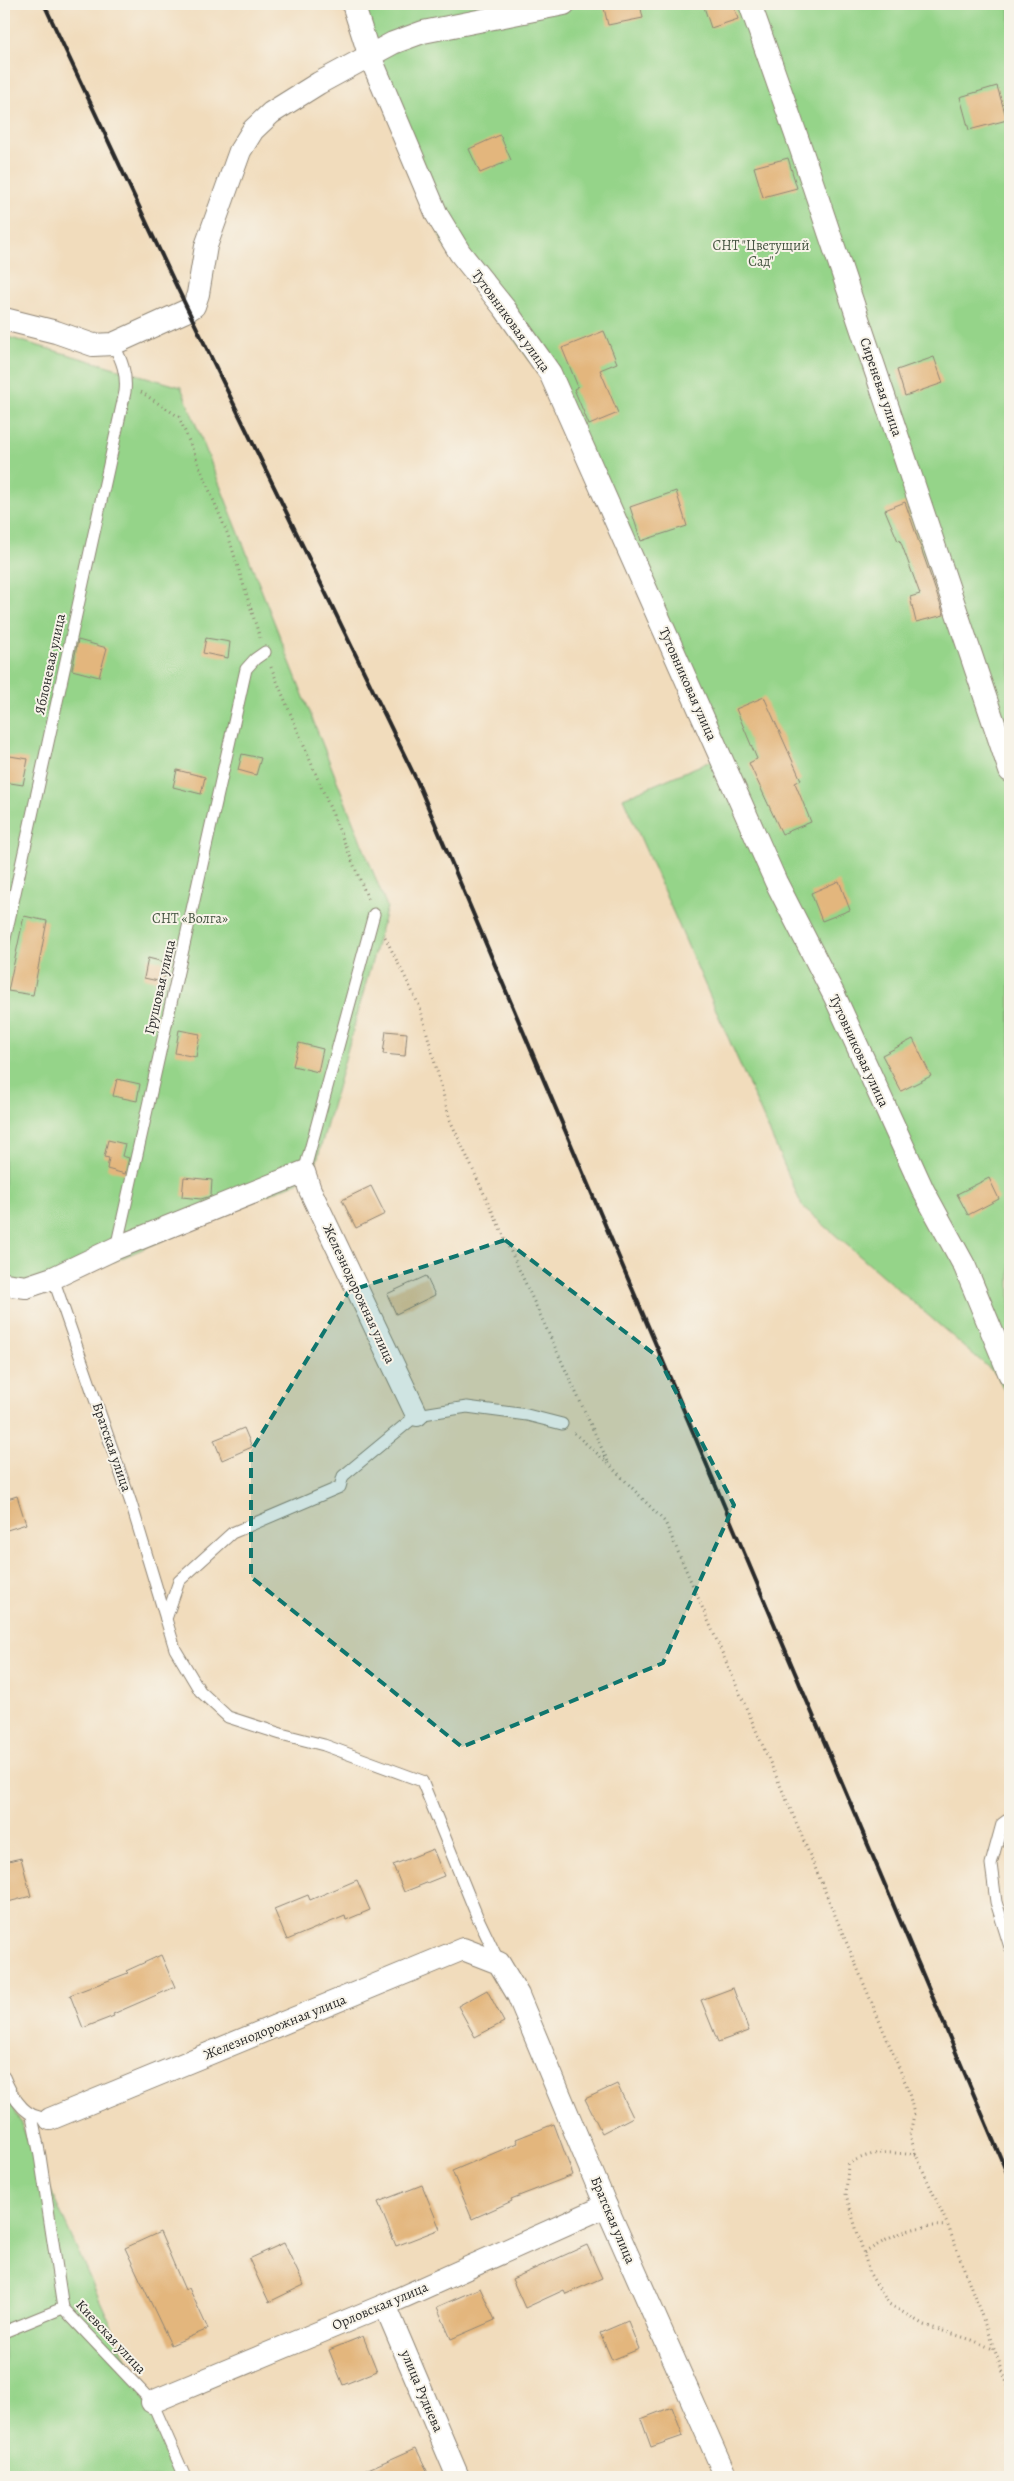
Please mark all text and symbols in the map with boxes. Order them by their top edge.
park label: СНТ "Цветущий Сад" [713,236,809,271]
street label: Тутовниковая улица [467,266,555,376]
street label: Сиреневая улица [855,335,907,439]
street label: Яблоневая улица [30,611,70,716]
street label: Тутовниковая улица [655,624,722,744]
park label: СНТ «Волга» [152,909,228,928]
street label: Грушовая улица [140,937,180,1036]
street label: Тутовниковая улица [825,992,894,1111]
street label: Железнодорожная улица [318,1221,400,1367]
street label: Братская улица [88,1400,136,1495]
street label: Железнодорожная улица [201,1990,349,2064]
street label: Братская улица [586,2173,640,2267]
street label: Орловская улица [329,2277,431,2335]
street label: Киевская улица [72,2296,151,2379]
street label: улица Руднева [396,2346,448,2435]

